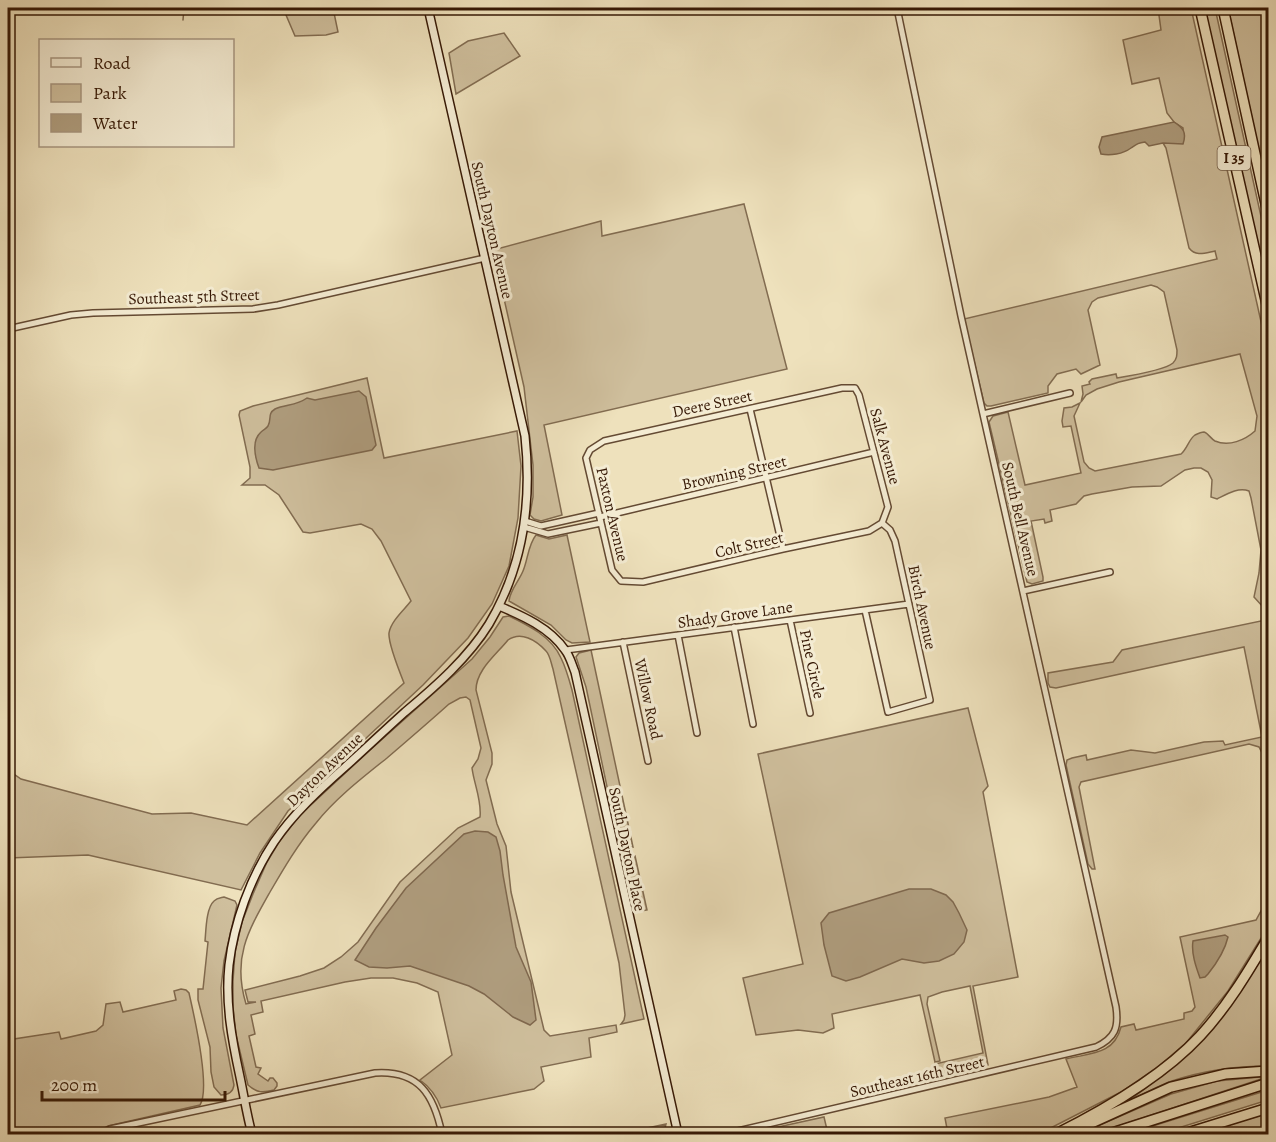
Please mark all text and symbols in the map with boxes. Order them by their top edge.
legend [39,39,234,147]
text: Road [93,51,131,75]
text: Park [93,81,127,105]
text: Water [92,111,138,135]
road number: I 35 [1218,146,1250,170]
street label: South Dayton Avenue [466,159,519,301]
street label: Southeast 5th Street [128,284,260,310]
street label: Deere Street [670,385,754,423]
street label: Salk Avenue [864,406,906,487]
street label: Browning Street [680,450,789,496]
street label: South Bell Avenue [996,460,1044,579]
street label: Paxton Avenue [590,465,634,564]
street label: Colt Street [713,526,785,563]
street label: Birch Avenue [902,563,942,652]
street label: Shady Grove Lane [676,596,794,634]
street label: Pine Circle [794,628,830,701]
street label: Willow Road [629,656,667,742]
street label: Dayton Avenue [282,728,368,812]
street label: South Dayton Place [603,785,651,913]
street label: Southeast 16th Street [848,1051,987,1103]
scale bar [42,1064,225,1102]
text: 200 m [51,1073,97,1097]

